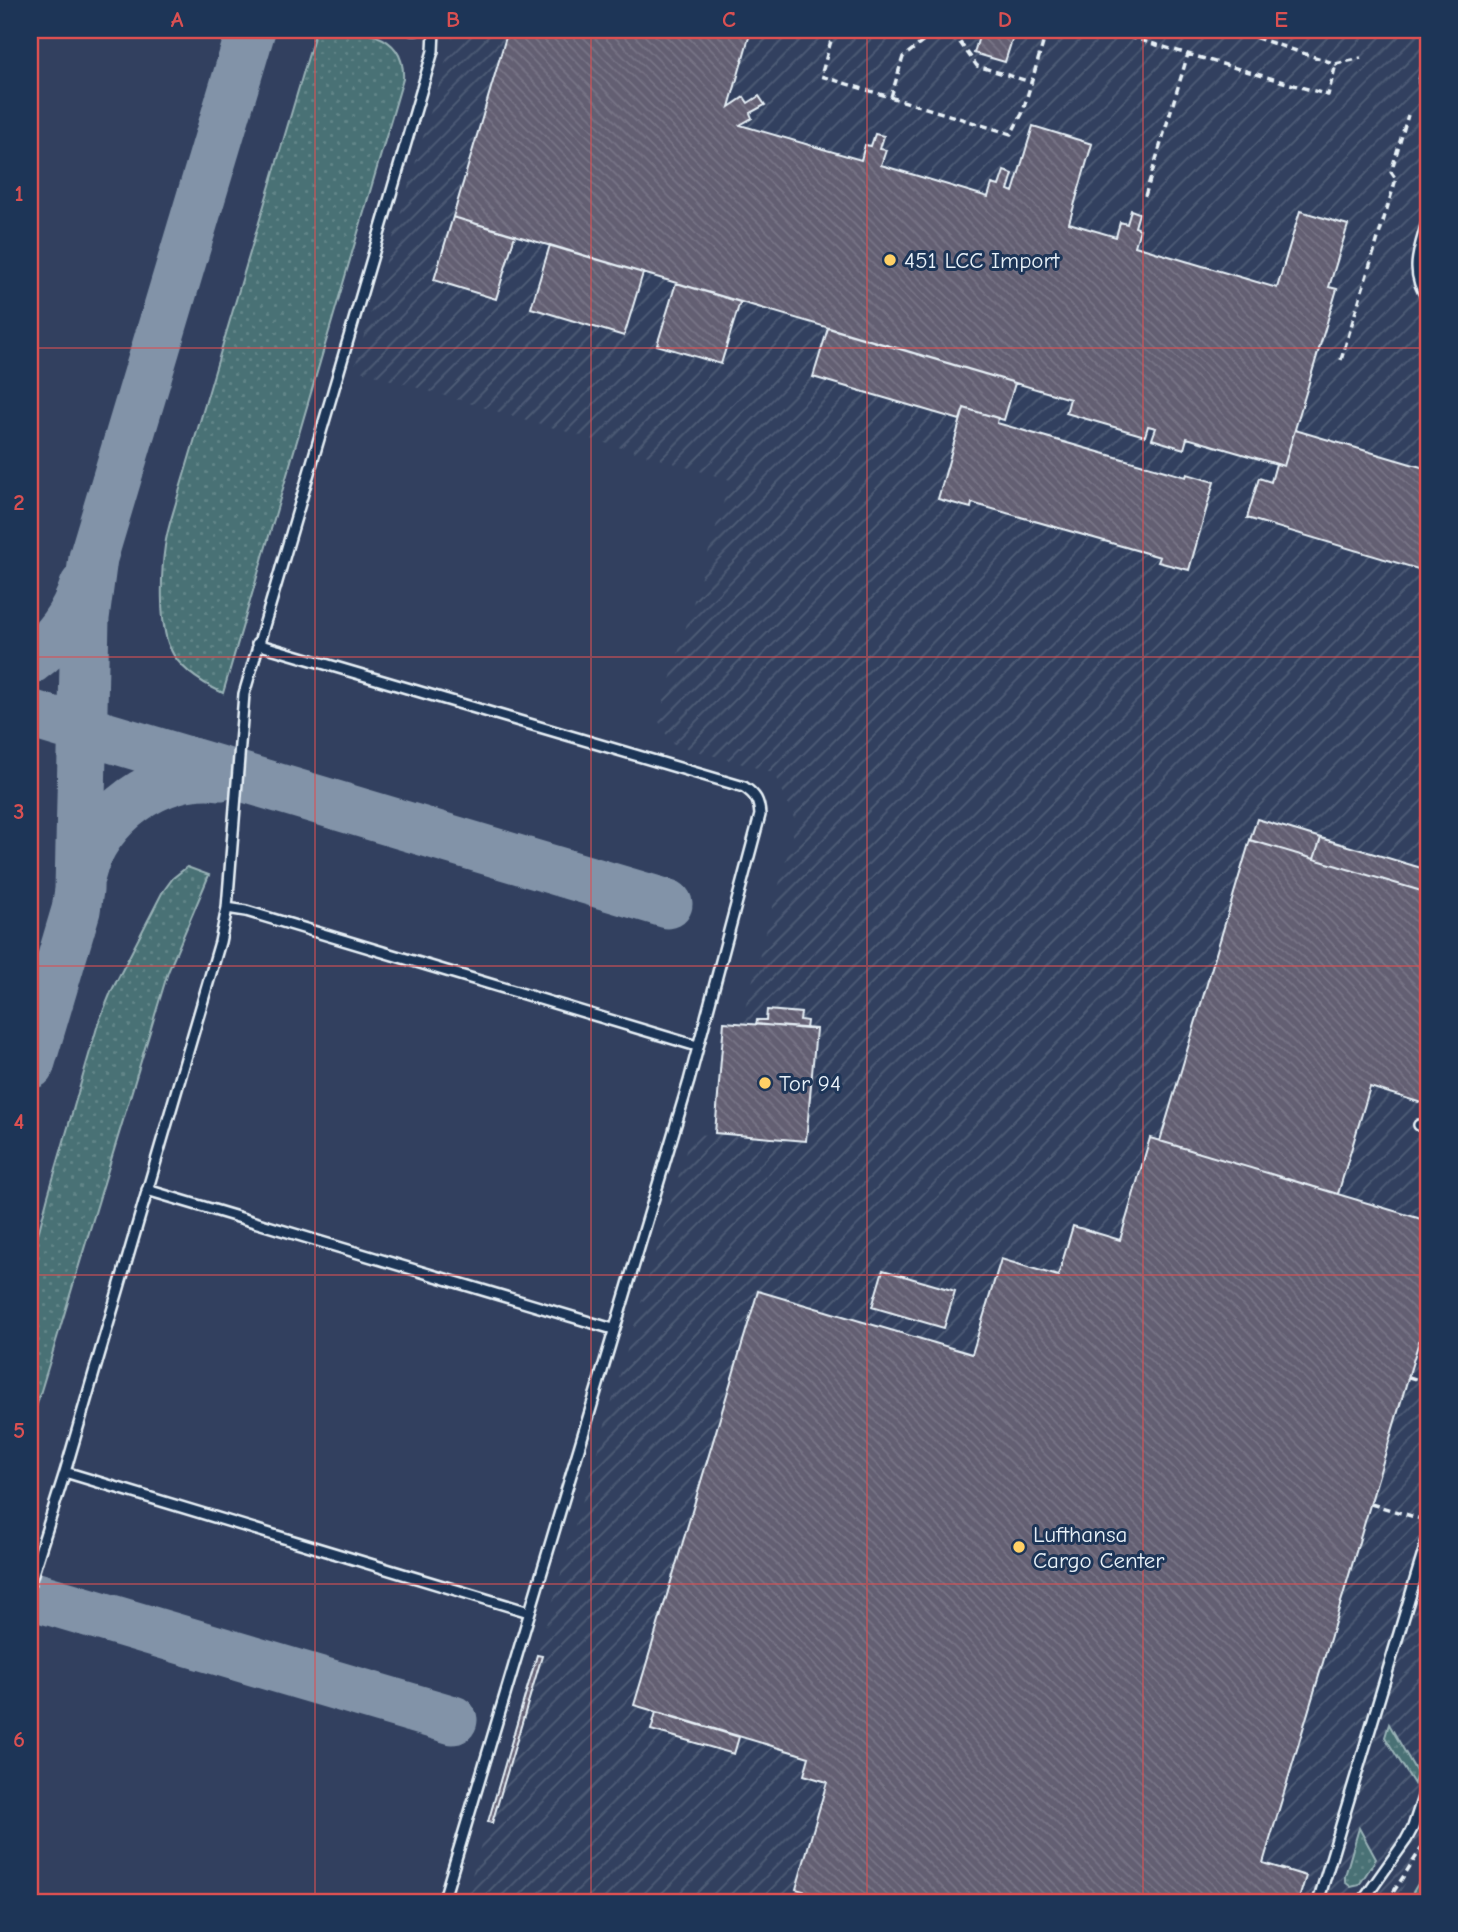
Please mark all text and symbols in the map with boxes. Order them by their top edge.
text: A [171,6,184,33]
text: B [446,6,460,33]
text: C [722,6,736,33]
text: D [998,6,1012,33]
text: E [1274,6,1288,33]
text: 1 [14,180,24,207]
place label: 451 LCC Import [904,247,1061,274]
marker: 451 LCC Import [882,252,898,268]
text: 2 [13,489,25,516]
text: 3 [13,798,25,825]
place label: Tor 94 [779,1070,841,1097]
marker: Tor 94 [757,1075,773,1091]
text: 4 [14,1108,25,1135]
text: 5 [13,1417,25,1444]
place label: Lufthansa Cargo Center [1033,1521,1165,1574]
marker: Lufthansa Cargo Center [1011,1539,1027,1555]
text: 6 [13,1726,25,1753]

